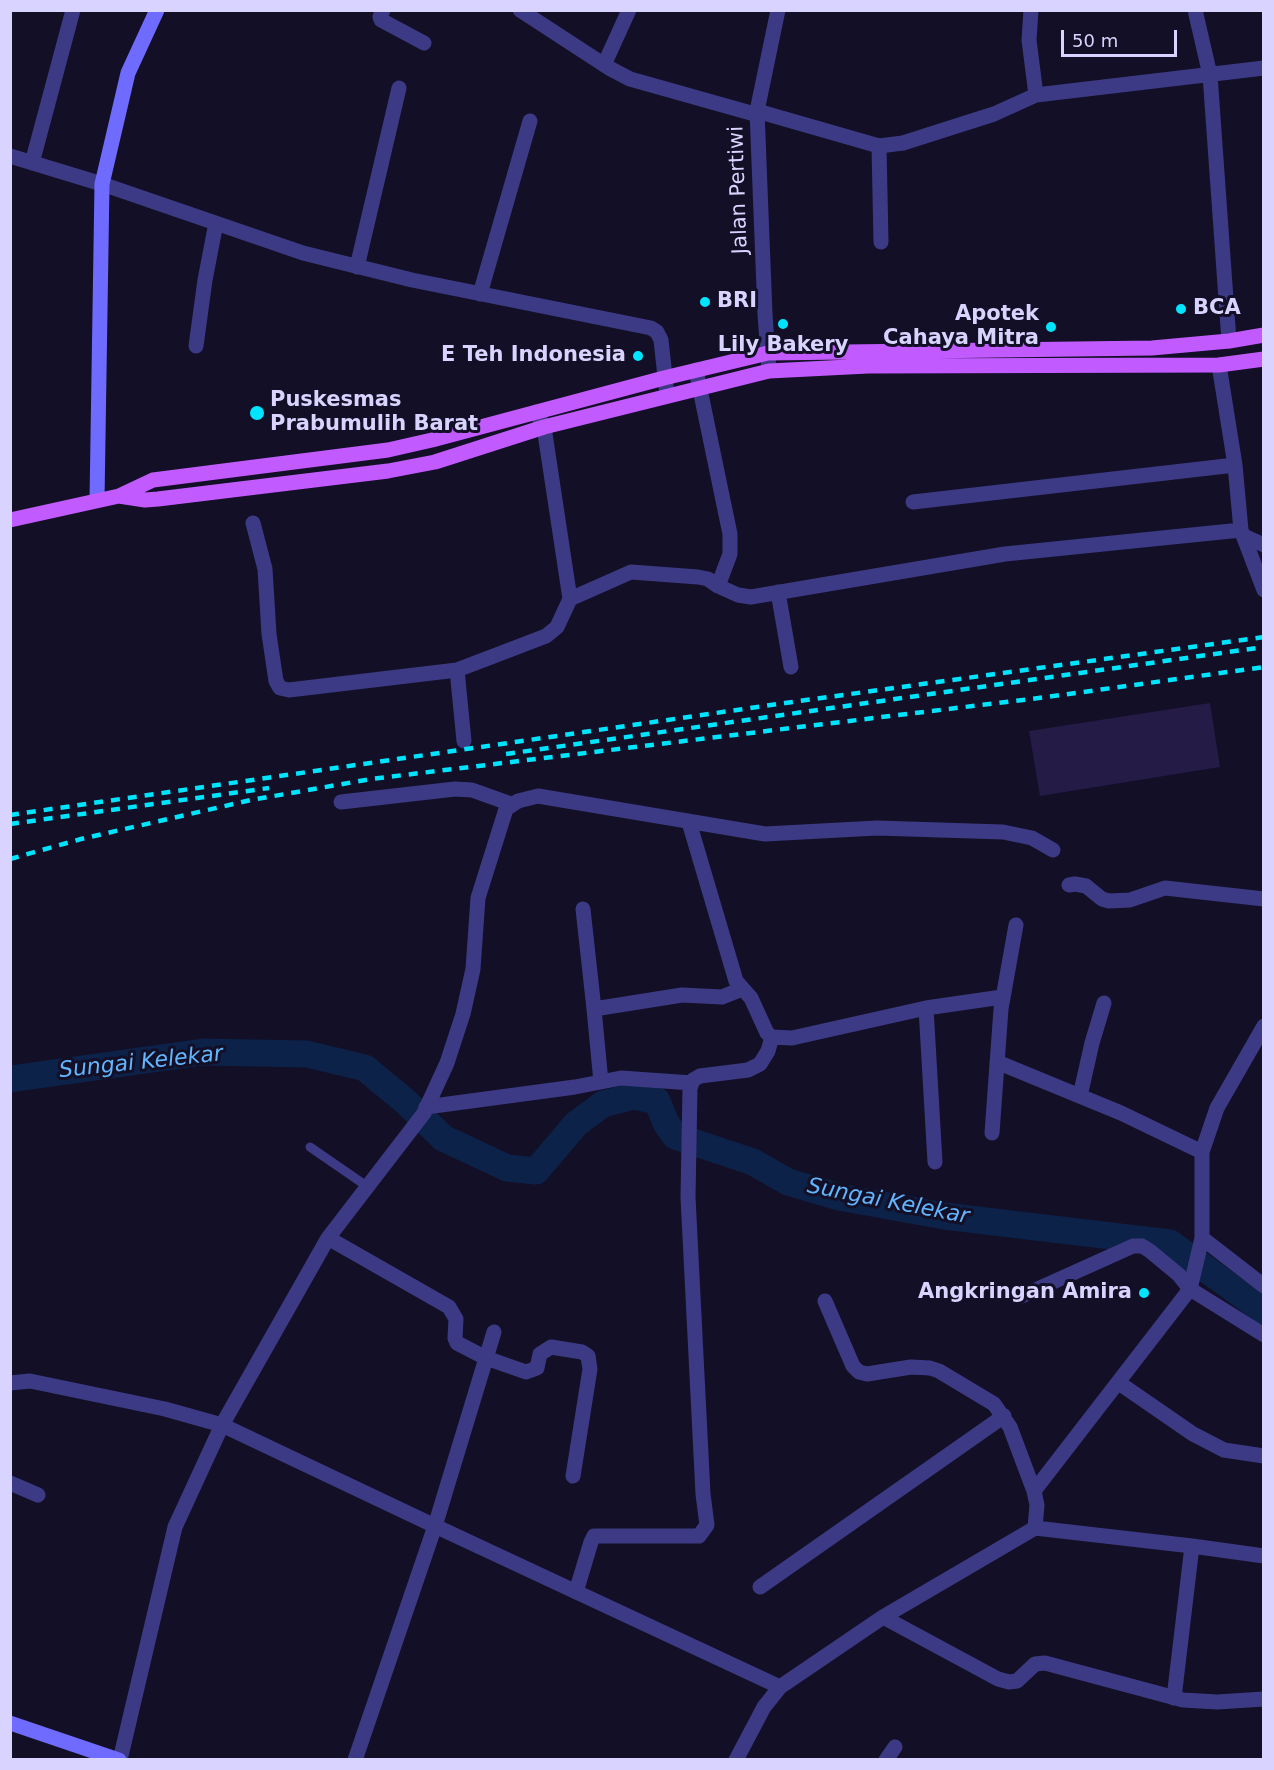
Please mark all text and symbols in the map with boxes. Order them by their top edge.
scale bar [1064,18,1180,56]
text: 50 m [1072,30,1118,51]
street label: Jalan Pertiwi [724,125,754,255]
place label: BRI [717,289,757,315]
marker: BRI [698,295,712,309]
place label: BCA [1193,296,1241,322]
place label: Apotek Cahaya Mitra [883,302,1039,352]
marker: BCA [1174,302,1188,316]
marker: Lily Bakery [776,317,790,331]
marker: Apotek Cahaya Mitra [1044,320,1058,334]
place label: Lily Bakery [718,333,848,359]
place label: E Teh Indonesia [441,343,626,369]
marker: E Teh Indonesia [631,349,645,363]
place label: Puskesmas Prabumulih Barat [270,388,478,438]
marker: Puskesmas Prabumulih Barat [248,404,266,422]
water label: Sungai Kelekar [58,1041,224,1085]
water label: Sungai Kelekar [805,1173,971,1231]
place label: Angkringan Amira [918,1280,1132,1306]
marker: Angkringan Amira [1137,1286,1151,1300]

